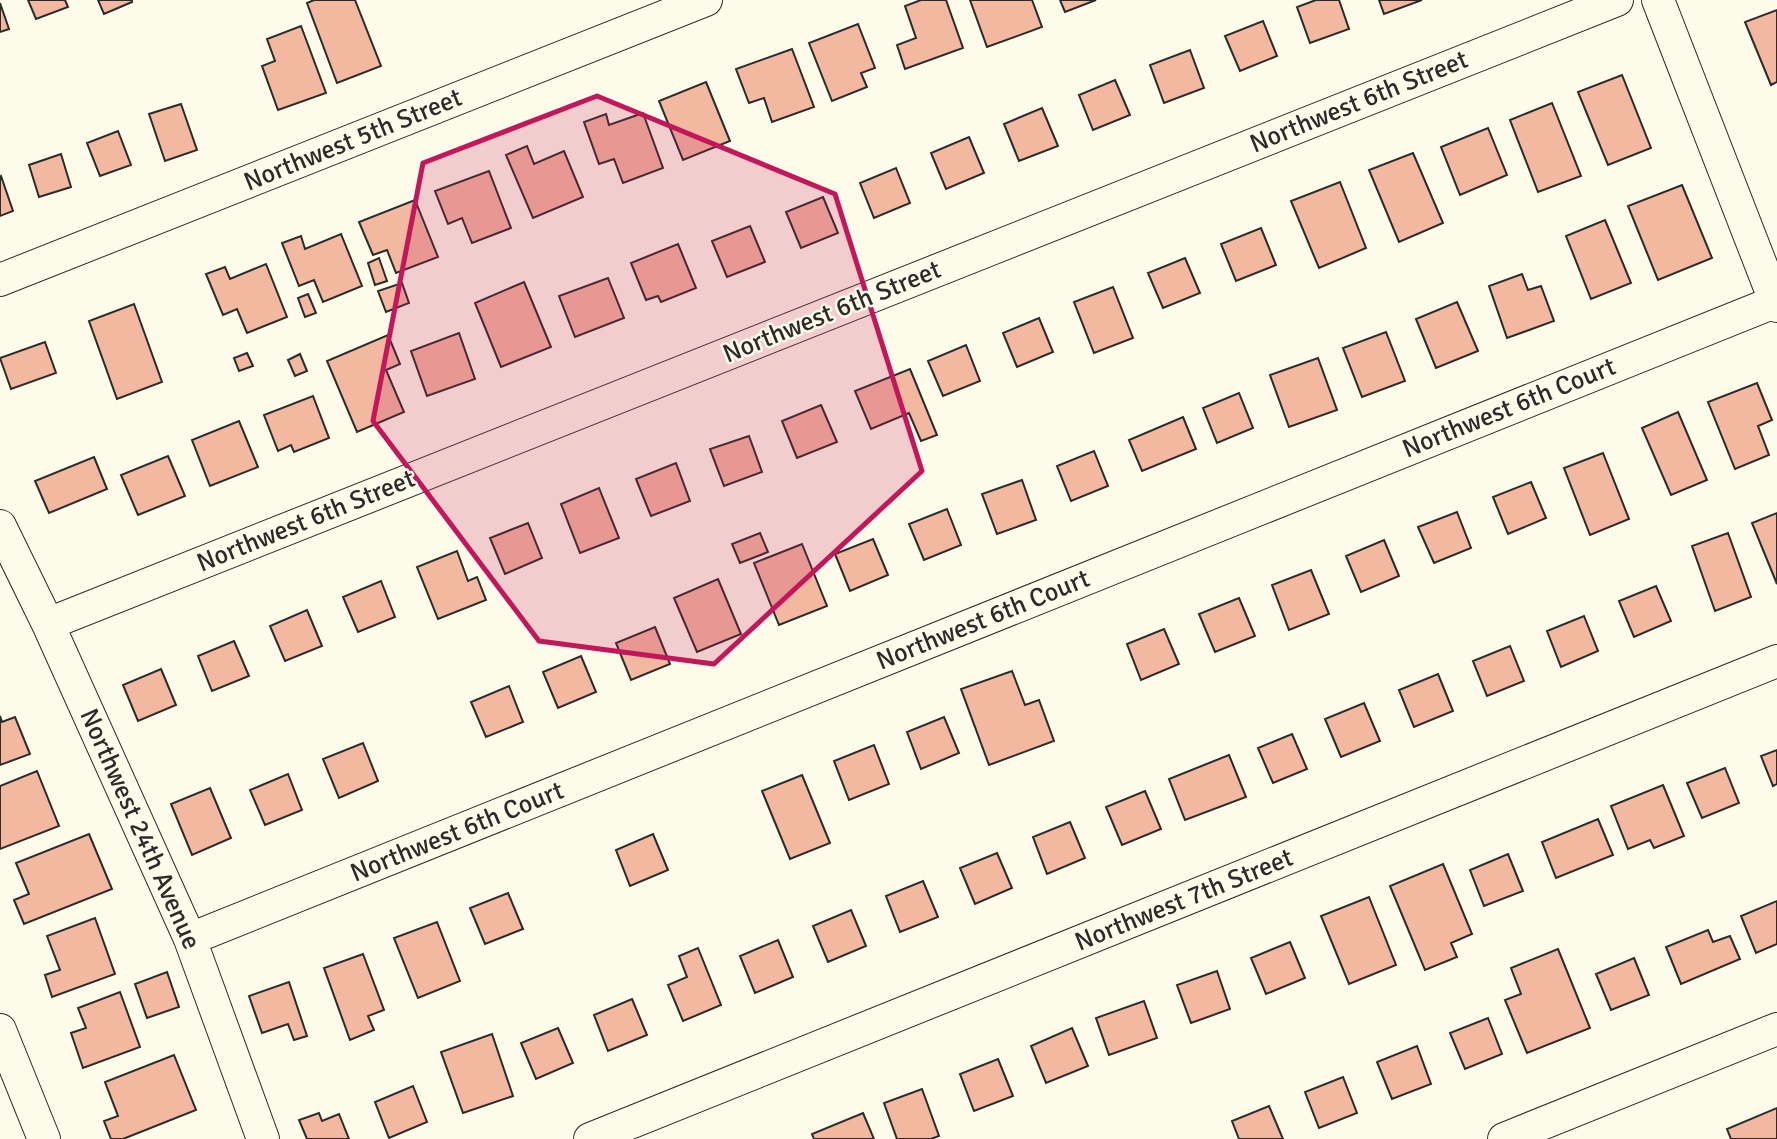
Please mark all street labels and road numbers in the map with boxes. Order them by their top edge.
street label: Northwest 6th Street [1245,44,1473,160]
street label: Northwest 5th Street [239,82,467,198]
street label: Northwest 6th Street [718,254,946,370]
street label: Northwest 6th Court [1398,351,1620,465]
street label: Northwest 6th Street [192,463,420,579]
street label: Northwest 6th Court [872,563,1094,677]
street label: Northwest 24th Avenue [72,704,208,954]
street label: Northwest 6th Court [346,775,568,889]
street label: Northwest 7th Street [1070,842,1298,958]

